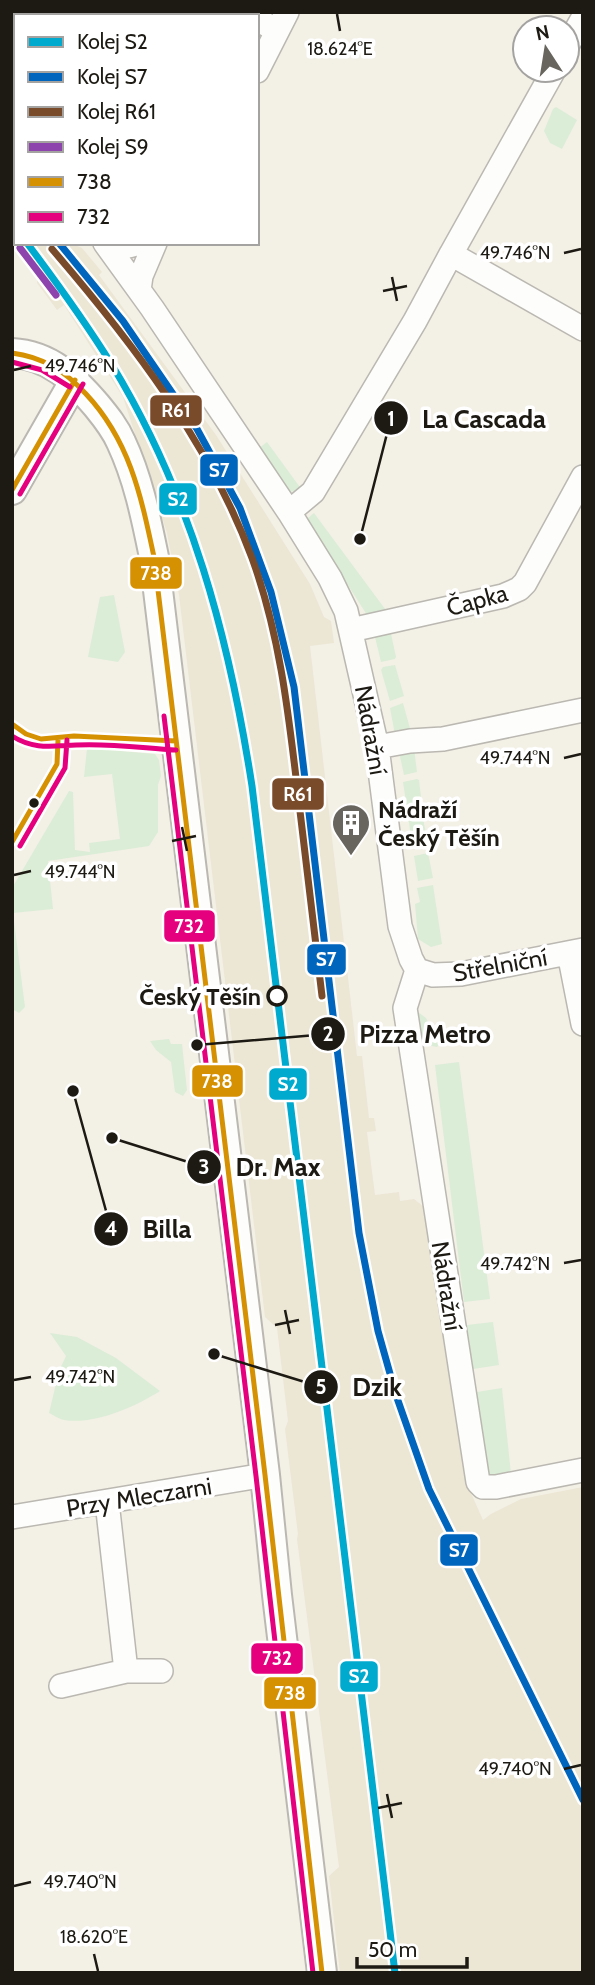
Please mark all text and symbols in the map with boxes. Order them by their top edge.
legend [14,14,259,245]
north arrow [511,14,581,84]
text: N [534,20,552,46]
text: Kolej S2 [77,29,148,55]
text: 18.624°E [307,38,373,60]
text: Kolej S7 [77,64,148,90]
text: Kolej R61 [77,99,156,125]
text: Kolej S9 [77,134,149,160]
text: 738 [77,169,112,194]
text: 732 [77,204,110,229]
text: 49.746°N [480,242,550,264]
text: 49.746°N [45,355,115,377]
line badge: R61 [149,394,203,427]
callout: La Cascada [373,395,560,442]
text: R61 [161,399,191,422]
text: La Cascada [422,403,546,435]
text: 1 [387,406,395,431]
line badge: S7 [199,453,239,487]
text: S7 [209,459,230,482]
line badge: S2 [158,482,198,516]
text: S2 [167,488,189,511]
line badge: 738 [129,556,183,590]
text: 738 [140,562,172,585]
street label: Čapka [443,578,511,622]
street label: Nádražní [349,683,393,777]
text: 49.744°N [480,747,550,769]
line badge: R61 [271,777,325,811]
text: R61 [283,783,313,806]
place label: Nádraží Český Těšín [378,795,500,852]
unlabelled marker [27,796,41,810]
building icon: Nádraží Český Těšín [330,802,372,857]
text: 49.744°N [45,861,115,883]
line badge: 732 [163,909,216,943]
text: 732 [174,915,204,938]
street label: Střelniční [451,942,549,988]
line badge: S7 [306,943,347,976]
text: S7 [316,948,337,971]
place label: Český Těšín [139,982,261,1011]
marker: Český Těšín [267,986,287,1006]
callout: Pizza Metro [311,1010,505,1057]
text: Pizza Metro [359,1018,491,1050]
text: 2 [322,1021,334,1046]
line badge: 738 [191,1064,244,1098]
line badge: S2 [268,1067,308,1101]
text: 738 [201,1070,233,1093]
text: S2 [277,1073,299,1096]
callout: Dr. Max [187,1143,335,1190]
text: Dr. Max [235,1151,321,1183]
text: 3 [198,1154,210,1179]
callout: Billa [94,1205,206,1252]
text: Billa [143,1213,192,1245]
text: 4 [104,1216,118,1241]
street label: Nádražní [426,1239,468,1333]
text: 49.742°N [480,1253,550,1275]
callout: Dzik [303,1363,416,1410]
text: 49.742°N [45,1366,115,1388]
text: Dzik [352,1371,402,1403]
text: 5 [315,1374,327,1399]
street label: Przy Mleczarni [64,1471,214,1523]
line badge: S7 [439,1533,479,1567]
text: S7 [449,1539,470,1562]
line badge: 732 [250,1642,304,1675]
text: 732 [262,1647,292,1670]
line badge: S2 [339,1660,379,1693]
text: S2 [348,1665,370,1688]
line badge: 738 [263,1676,317,1710]
text: 738 [274,1682,306,1705]
text: 49.740°N [478,1758,552,1780]
text: 49.740°N [43,1871,117,1893]
text: 18.620°E [60,1926,128,1948]
scale bar [357,1926,467,1970]
text: 50 m [368,1937,417,1962]

